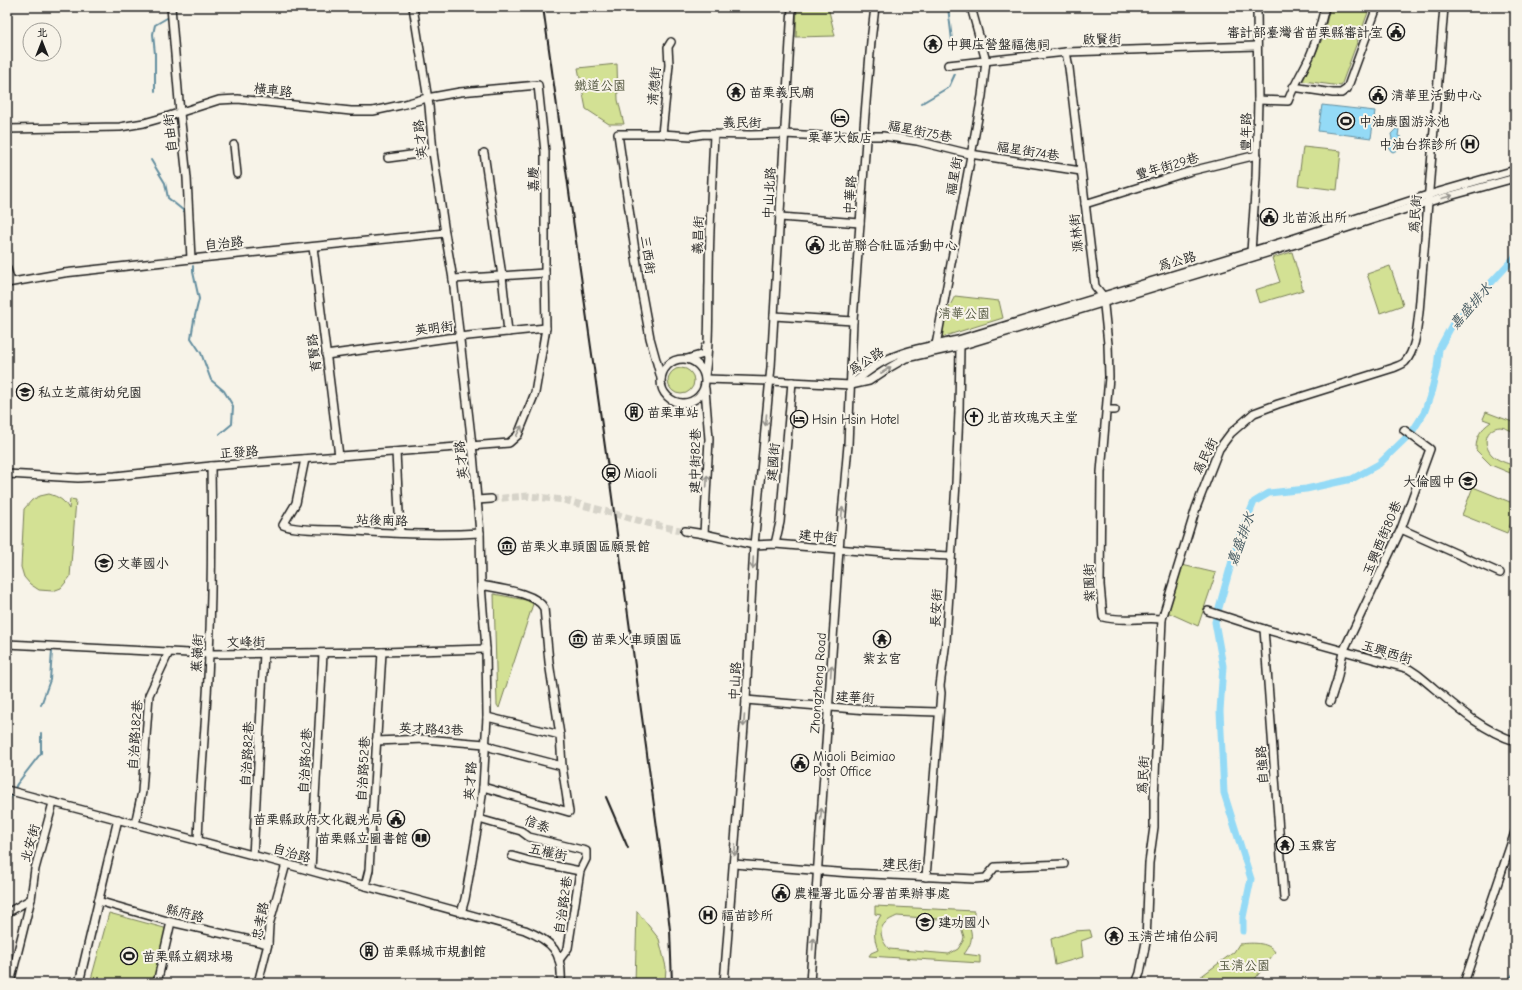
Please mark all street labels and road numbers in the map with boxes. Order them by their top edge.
street label: 啟賢街 [1082,31,1122,47]
street label: 清德街 [645,66,663,106]
street label: 橫車路 [253,81,293,99]
street label: 豐年路 [1238,112,1254,152]
street label: 自由街 [161,113,179,153]
street label: 義民街 [722,115,762,130]
street label: 福星街75巷 [887,117,953,145]
street label: 英才路 [411,119,429,159]
street label: 福星街74巷 [996,139,1060,163]
street label: 豐年街29巷 [1133,150,1201,182]
street label: 福星街 [943,155,965,197]
street label: 嘉慶 [526,166,541,192]
street label: 中山北路 [760,167,778,219]
street label: 中華路 [841,175,859,215]
street label: 為民街 [1406,194,1424,234]
street label: 源林街 [1067,213,1085,253]
street label: 義昌街 [690,215,706,255]
street label: 自治路 [204,234,244,252]
street label: 三西街 [638,235,658,275]
street label: 為公路 [1156,248,1198,274]
street label: 英明街 [414,318,454,338]
street label: 育賢路 [304,333,324,373]
street label: 為公路 [846,344,886,378]
street label: 建中街82巷 [687,428,703,494]
street label: 為民街 [1190,435,1220,477]
street label: 英才路 [452,440,470,480]
street label: 建國街 [764,442,782,482]
street label: 正發路 [219,443,259,461]
street label: 玉興西街80巷 [1360,498,1404,578]
street label: 站後南路 [356,512,408,528]
street label: 建中街 [798,527,838,545]
street label: 紫園街 [1081,563,1097,603]
street label: 長安街 [927,588,945,628]
street label: Zhongzheng Road [807,632,829,734]
street label: 蕉嶺街 [188,633,206,673]
street label: 文峰街 [226,634,266,650]
street label: 玉興西街 [1360,637,1414,667]
street label: 中山路 [726,661,744,701]
street label: 建華街 [835,688,875,706]
street label: 自治路182巷 [125,699,145,771]
street label: 英才路43巷 [398,720,464,738]
street label: 自治路82巷 [238,721,256,787]
street label: 自治路62巷 [296,728,314,794]
street label: 自治路52巷 [354,736,372,802]
street label: 自強路 [1253,745,1271,785]
street label: 為民街 [1134,755,1152,795]
street label: 英才路 [461,761,479,801]
street label: 信泰 [522,812,552,836]
street label: 北安街 [17,822,43,864]
street label: 自治路 [271,841,313,865]
street label: 五權街 [527,841,569,863]
street label: 建民街 [882,855,922,873]
street label: 自治路2巷 [551,875,575,935]
street label: 忠孝路 [249,900,271,942]
street label: 縣府路 [164,901,206,925]

